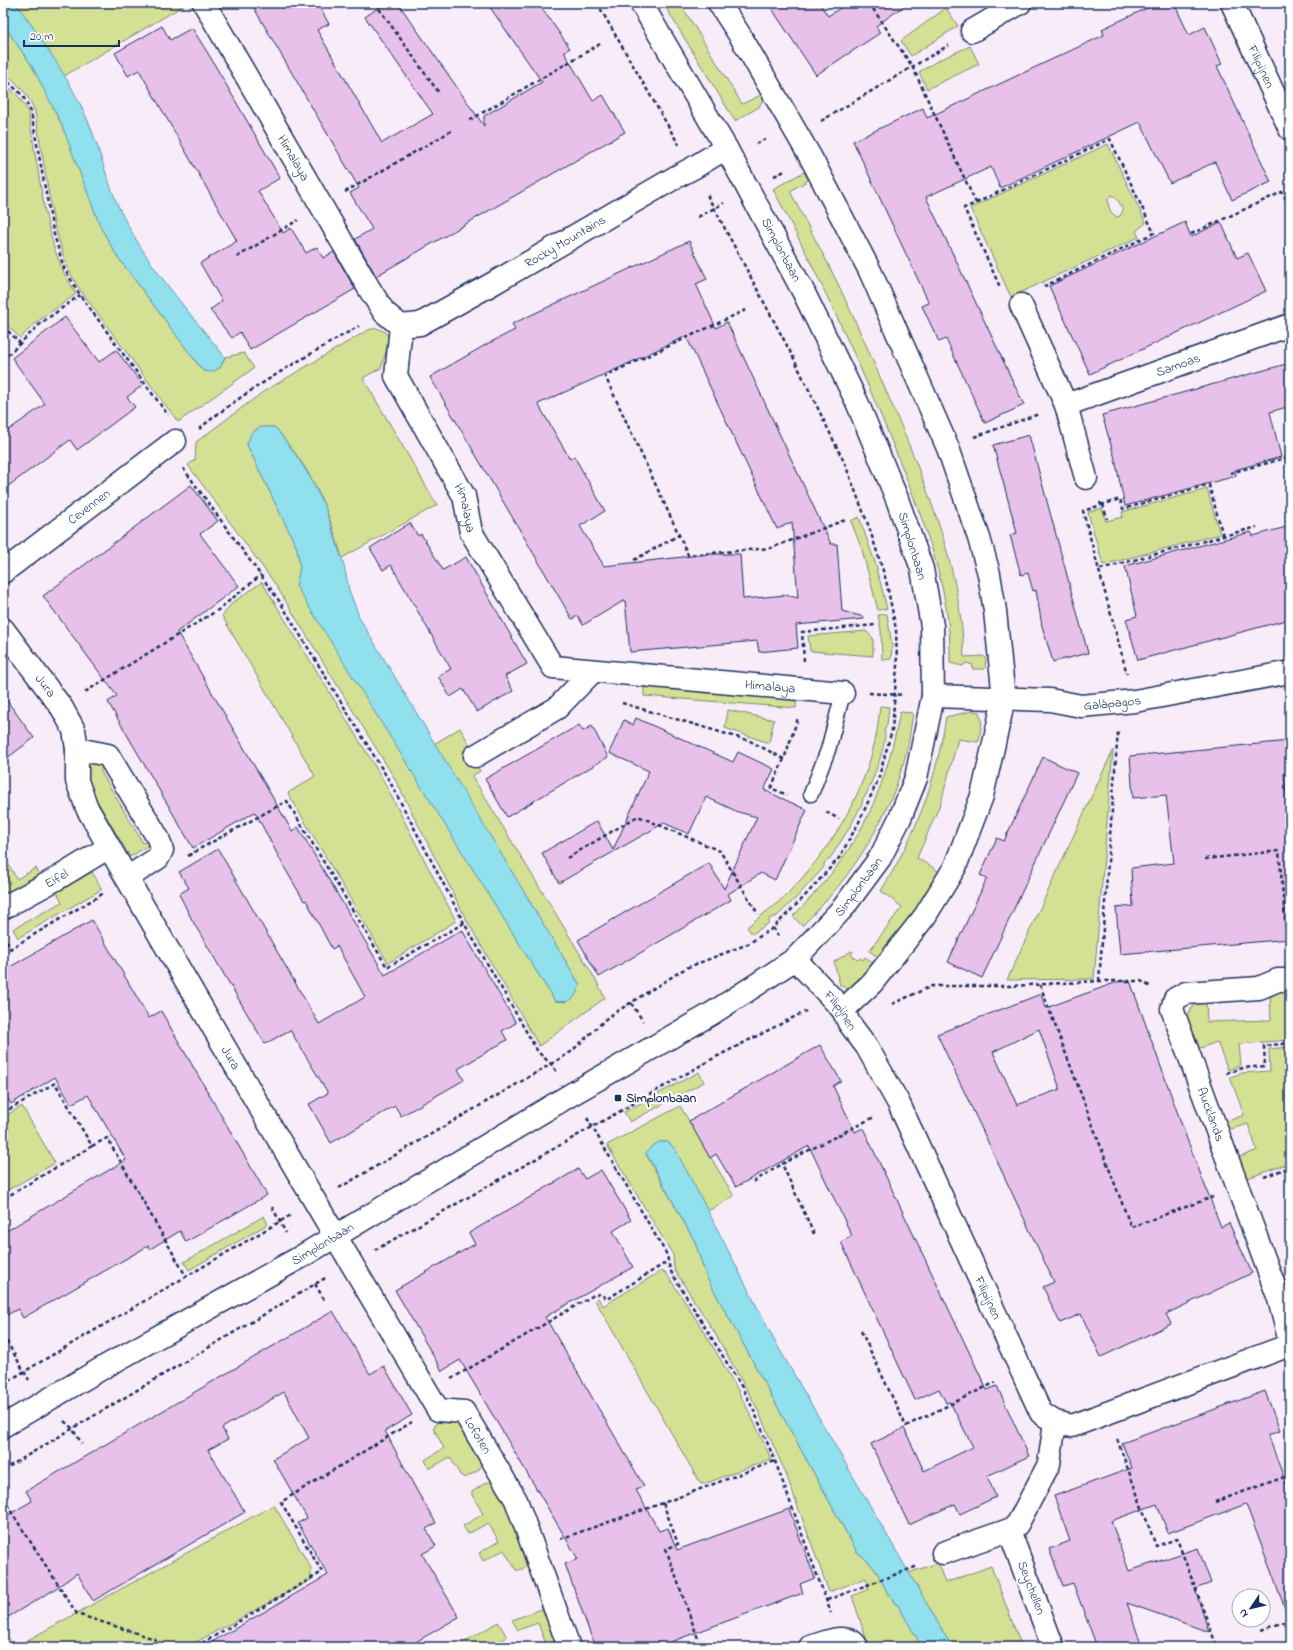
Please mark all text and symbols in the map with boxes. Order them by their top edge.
scale bar [24,22,119,48]
text: 20 m [30,28,53,46]
street label: Filipijnen [1243,41,1280,91]
street label: Himalaya [273,131,314,185]
street label: Rocky Mountains [521,210,610,273]
street label: Simplonbaan [756,215,806,285]
street label: Samoas [1153,348,1203,382]
street label: Himalaya [449,480,480,534]
street label: Cevennen [64,484,114,529]
street label: Simplonbaan [893,510,931,582]
street label: Jura [30,670,61,702]
street label: Himalaya [744,675,796,699]
street label: Galápagos [1083,691,1143,715]
street label: Simplonbaan [830,853,887,921]
street label: Eifel [41,864,72,893]
street label: Filipijnen [819,985,861,1035]
street label: Jura [216,1042,245,1073]
street label: Aucklands [1192,1085,1230,1144]
place label: Simplonbaan [626,1089,697,1108]
marker: Simplonbaan [613,1093,623,1103]
street label: Simplonbaan [288,1218,358,1270]
street label: Filipijnen [969,1272,1006,1323]
street label: Lofoten [459,1413,496,1458]
street label: Seychellen [1011,1558,1050,1618]
north arrow [1231,1588,1271,1628]
text: N [1235,1606,1252,1621]

